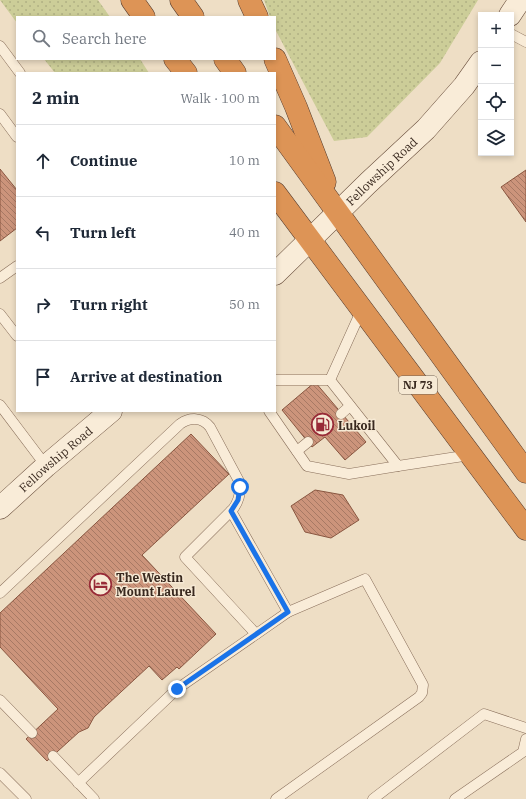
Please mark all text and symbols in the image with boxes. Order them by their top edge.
map controls [478,12,514,156]
button: + [478,12,514,48]
search box [16,16,276,60]
icon: search [30,27,52,49]
text: Search here [62,29,147,48]
button: − [478,48,514,84]
button: locate [478,84,514,120]
text: 2 min [32,87,80,109]
text: Walk · 100 m [181,90,260,107]
button: layers [478,120,514,156]
street label: Fellowship Road [342,134,420,208]
icon: ahead [32,150,54,172]
text: Continue [70,151,137,170]
text: 10 m [229,152,260,169]
icon: left [32,222,54,244]
text: Turn left [70,223,136,242]
text: 40 m [229,224,260,241]
icon: right [32,294,54,316]
text: Turn right [70,295,148,314]
text: 50 m [229,296,260,313]
icon: arrive [32,366,54,388]
text: Arrive at destination [70,367,222,386]
road number: NJ 73 [399,376,437,394]
fuel station icon: Lukoil [310,412,336,438]
place label: Lukoil [338,418,375,433]
street label: Fellowship Road [15,423,95,495]
route start [231,478,249,496]
place label: The Westin Mount Laurel [116,570,196,599]
hotel icon: The Westin Mount Laurel [87,571,113,597]
route end [168,680,186,698]

